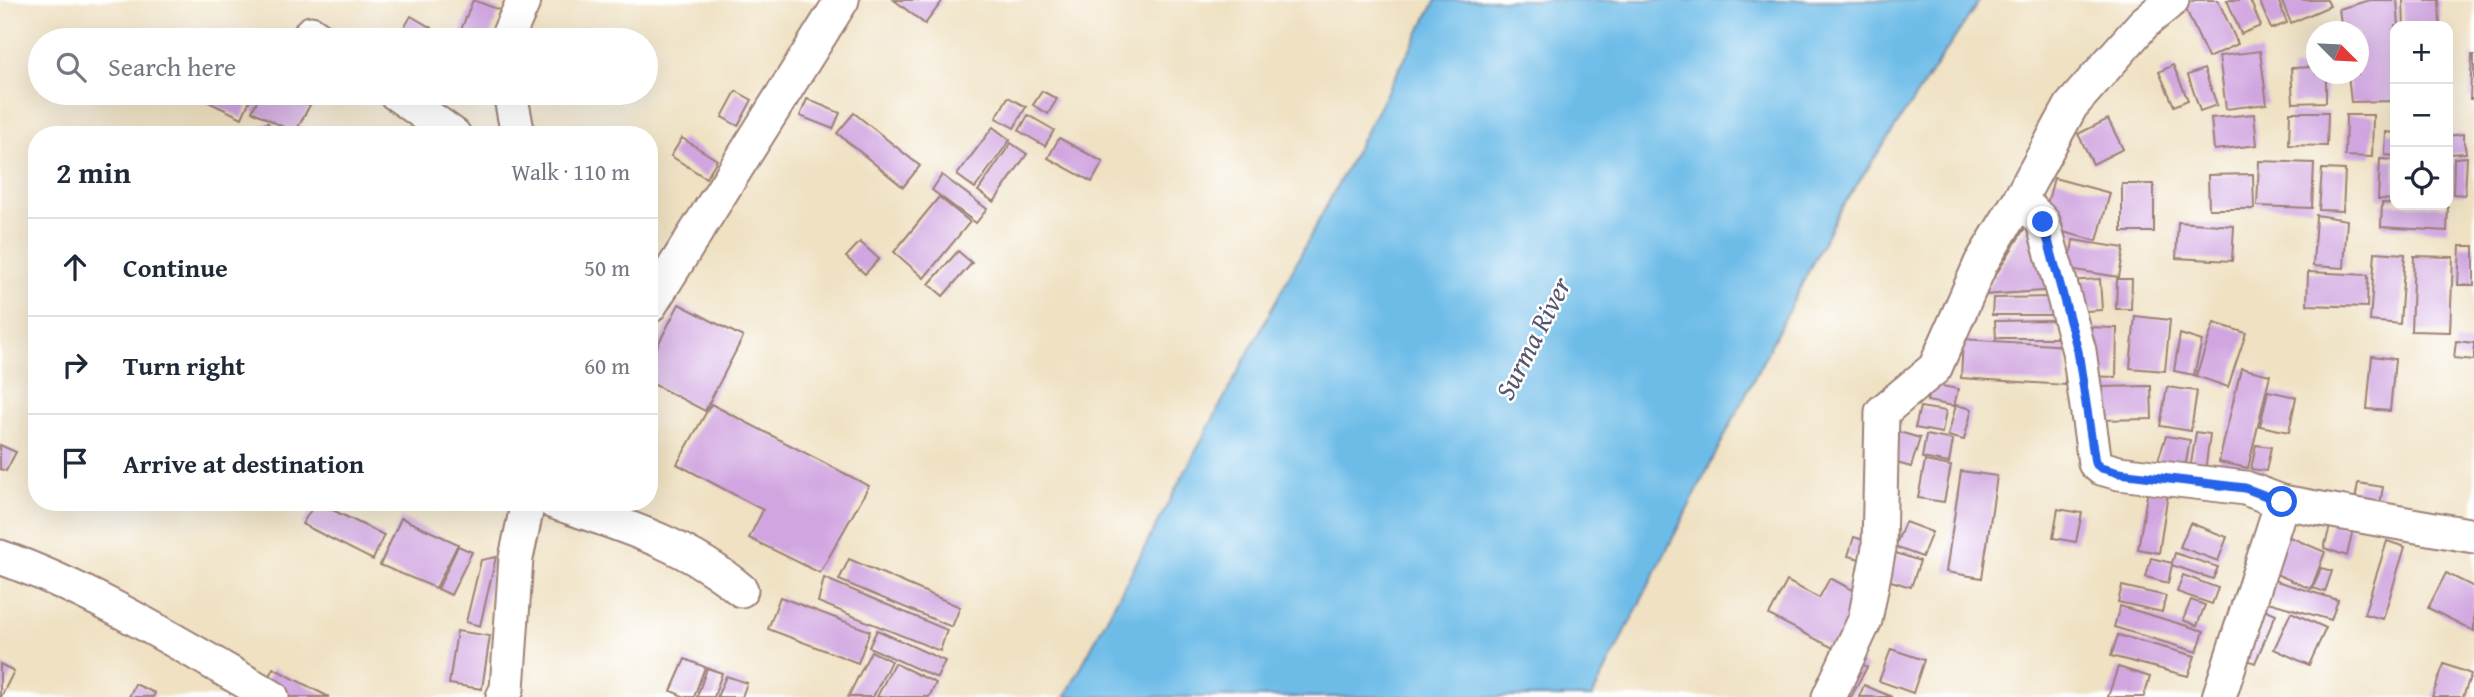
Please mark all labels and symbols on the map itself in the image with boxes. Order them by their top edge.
north arrow [2306,21,2369,84]
route end [2027,206,2058,237]
water label: Surma River [1484,268,1581,407]
route start [2266,486,2297,517]

